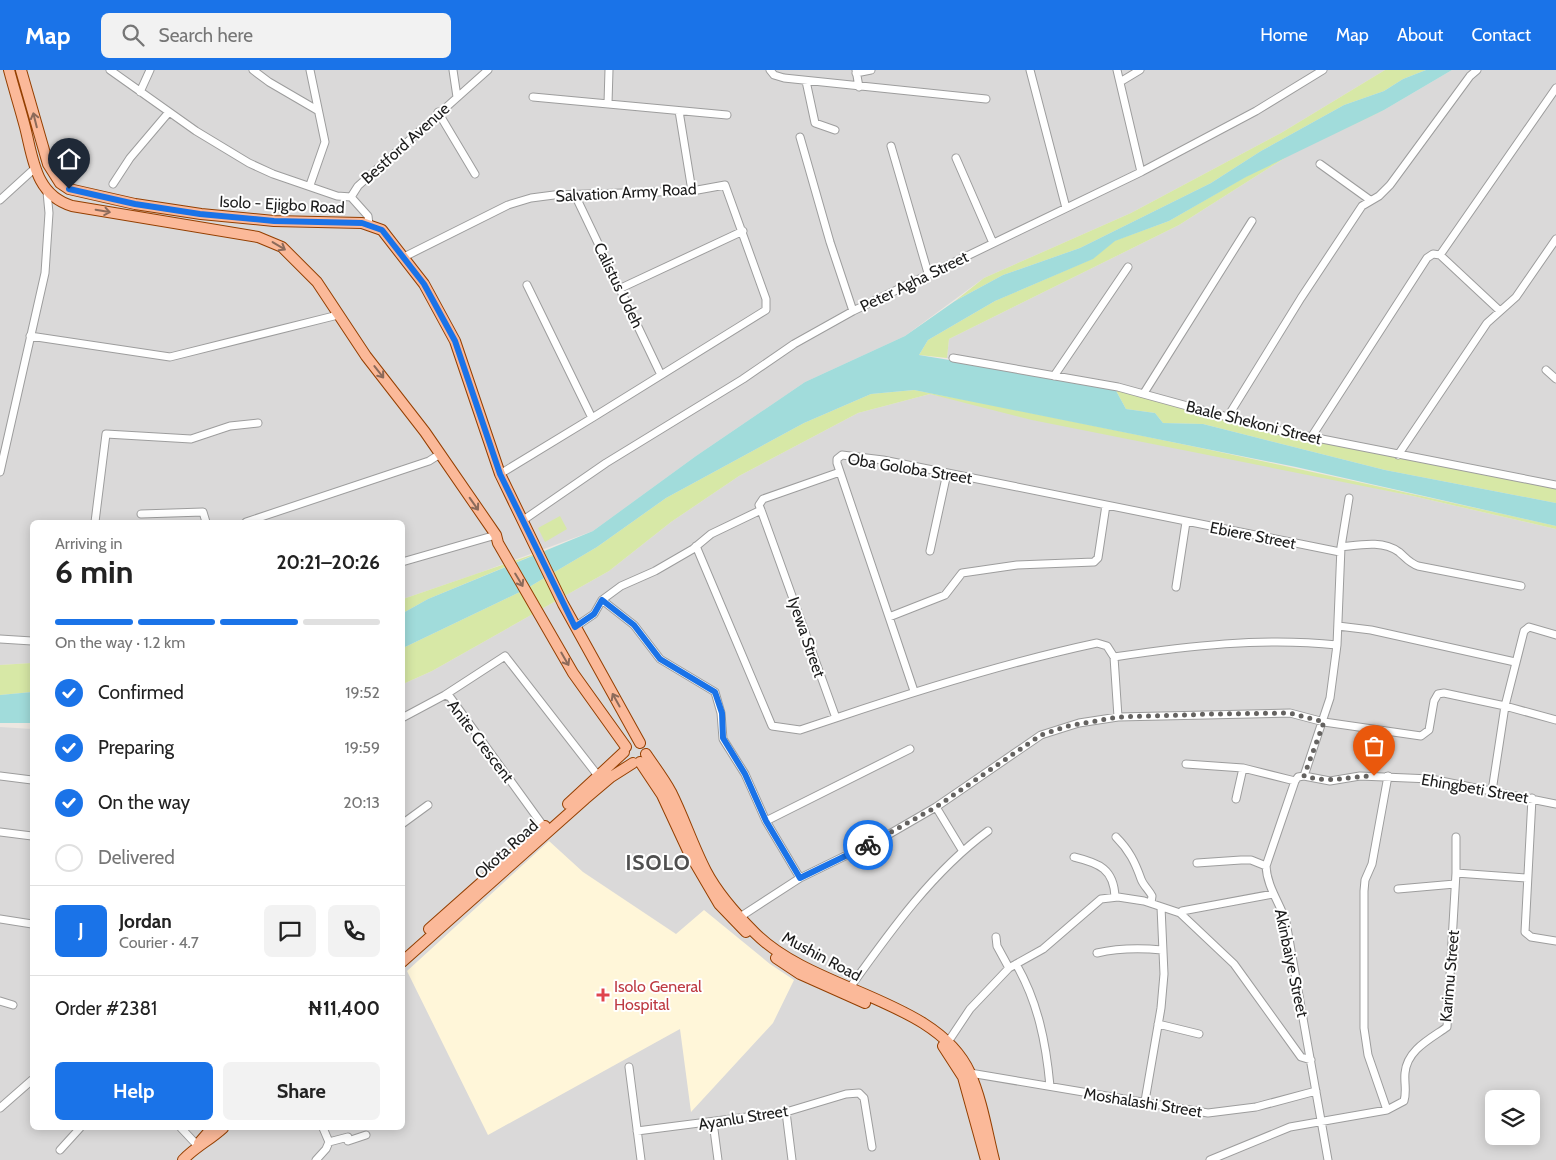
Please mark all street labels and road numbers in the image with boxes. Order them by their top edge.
street label: Bestford Avenue [357,99,453,188]
street label: Salvation Army Road [555,179,697,206]
street label: Isolo - Ejigbo Road [219,192,345,217]
street label: Calistus Udeh [590,240,647,331]
street label: Peter Agha Street [857,247,972,316]
street label: Baale Shekoni Street [1184,396,1324,449]
street label: Oba Goloba Street [846,449,974,488]
street label: Ebiere Street [1208,518,1298,553]
street label: Iyewa Street [784,594,829,681]
street label: Anite Crescent [443,696,518,787]
street label: Ehingbeti Street [1420,770,1531,807]
street label: Okota Road [471,816,542,883]
street label: Akinbaiye Street [1271,907,1312,1020]
street label: Mushin Road [779,928,865,985]
street label: Karimu Street [1436,929,1463,1023]
street label: Moshalashi Street [1082,1084,1204,1121]
street label: Ayanlu Street [697,1101,790,1134]

